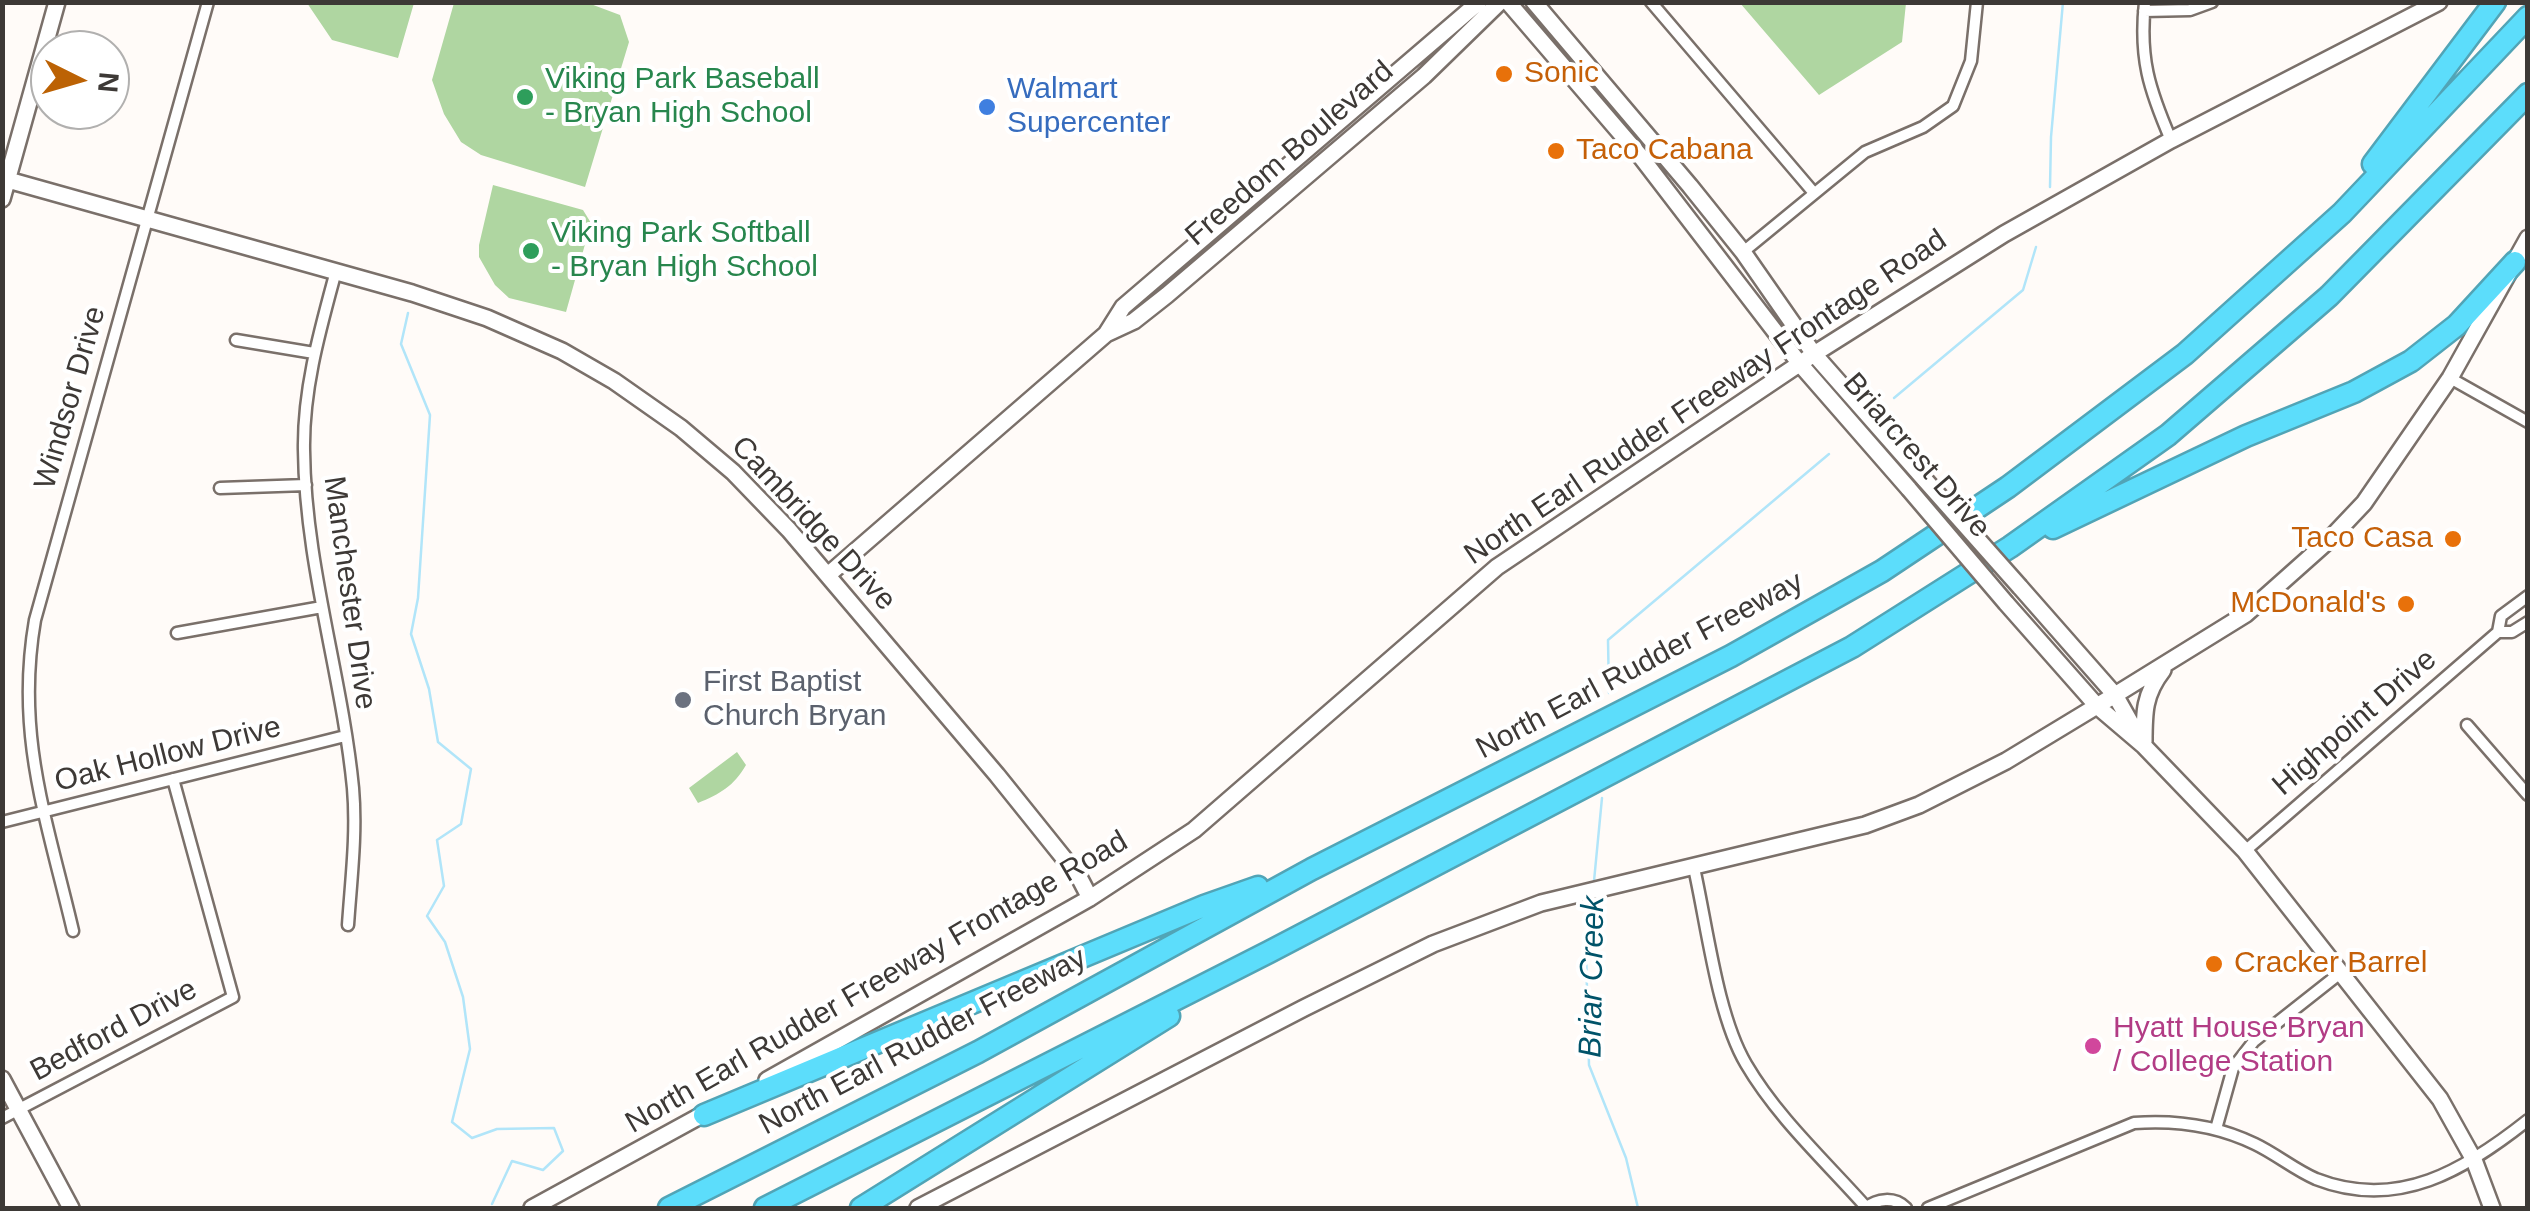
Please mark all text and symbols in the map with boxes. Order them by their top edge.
north arrow [30,30,130,130]
street label: Freedom Boulevard [1179,54,1401,254]
place label: Sonic [1524,56,1599,92]
place label: Viking Park Baseball - Bryan High School [545,62,820,132]
marker: Sonic [1493,63,1515,85]
text: N [92,71,125,94]
place label: Walmart Supercenter [1007,72,1170,142]
marker: Viking Park Baseball - Bryan High School [514,86,536,108]
marker: Walmart Supercenter [976,96,998,118]
place label: Taco Cabana [1576,133,1753,169]
marker: Taco Cabana [1545,140,1567,162]
place label: Viking Park Softball - Bryan High School [551,216,818,286]
street label: North Earl Rudder Freeway Frontage Road [1458,223,1954,573]
marker: Viking Park Softball - Bryan High School [520,240,542,262]
street label: Windsor Drive [28,303,114,493]
street label: Briarcrest Drive [1835,366,1997,546]
street label: Cambridge Drive [723,429,903,619]
street label: Manchester Drive [315,474,383,712]
place label: Taco Casa [2291,521,2433,557]
marker: Taco Casa [2442,528,2464,550]
street label: North Earl Rudder Freeway [1470,564,1810,768]
place label: McDonald's [2230,586,2386,622]
marker: McDonald's [2395,593,2417,615]
street label: Highpoint Drive [2266,642,2444,804]
place label: First Baptist Church Bryan [703,665,886,736]
marker: First Baptist Church Bryan [672,689,694,711]
street label: Oak Hollow Drive [51,710,285,800]
street label: North Earl Rudder Freeway Frontage Road [620,824,1134,1142]
water label: Briar Creek [1572,896,1614,1058]
street label: North Earl Rudder Freeway [753,940,1093,1144]
place label: Cracker Barrel [2234,946,2427,982]
marker: Cracker Barrel [2203,953,2225,975]
street label: Bedford Drive [25,972,203,1090]
place label: Hyatt House Bryan / College Station [2113,1011,2365,1082]
marker: Hyatt House Bryan / College Station [2082,1035,2104,1057]

